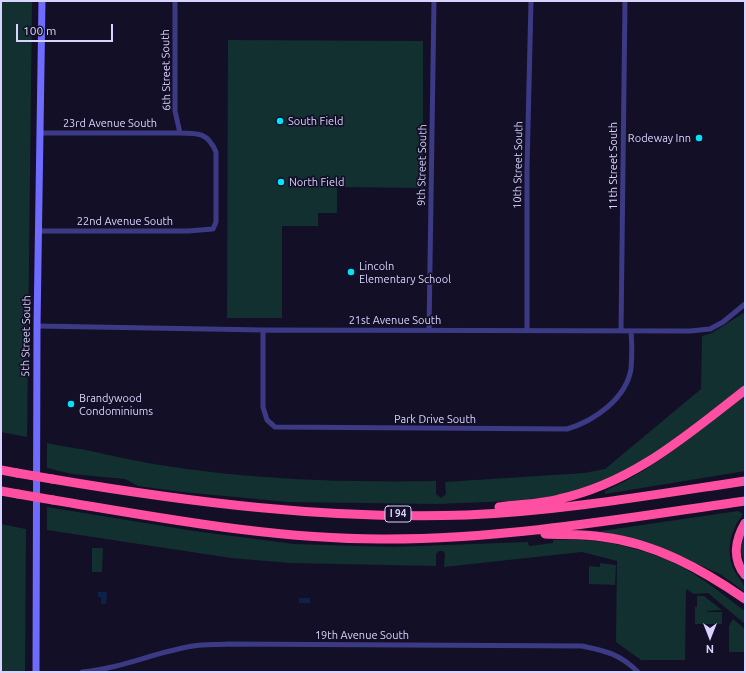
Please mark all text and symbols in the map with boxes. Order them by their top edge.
scale bar [18,16,115,42]
text: 100 m [23,24,56,37]
street label: 6th Street South [159,29,173,111]
place label: South Field [288,114,343,128]
street label: 23rd Avenue South [63,116,157,130]
marker: South Field [275,116,285,126]
street label: 10th Street South [511,121,525,209]
street label: 11th Street South [606,122,620,210]
street label: 9th Street South [415,124,429,206]
place label: Rodeway Inn [628,131,691,145]
marker: Rodeway Inn [694,133,704,143]
place label: North Field [289,175,344,189]
marker: North Field [276,177,286,187]
street label: 22nd Avenue South [77,214,173,228]
place label: Lincoln Elementary School [359,259,451,285]
marker: Lincoln Elementary School [346,267,356,277]
street label: 5th Street South [19,295,33,377]
street label: 21st Avenue South [349,313,441,327]
place label: Brandywood Condominiums [79,391,153,417]
marker: Brandywood Condominiums [66,399,76,409]
street label: Park Drive South [394,412,476,426]
road number: I 94 [385,506,411,522]
north arrow [690,617,730,657]
street label: 19th Avenue South [315,628,409,642]
text: N [706,643,714,655]

